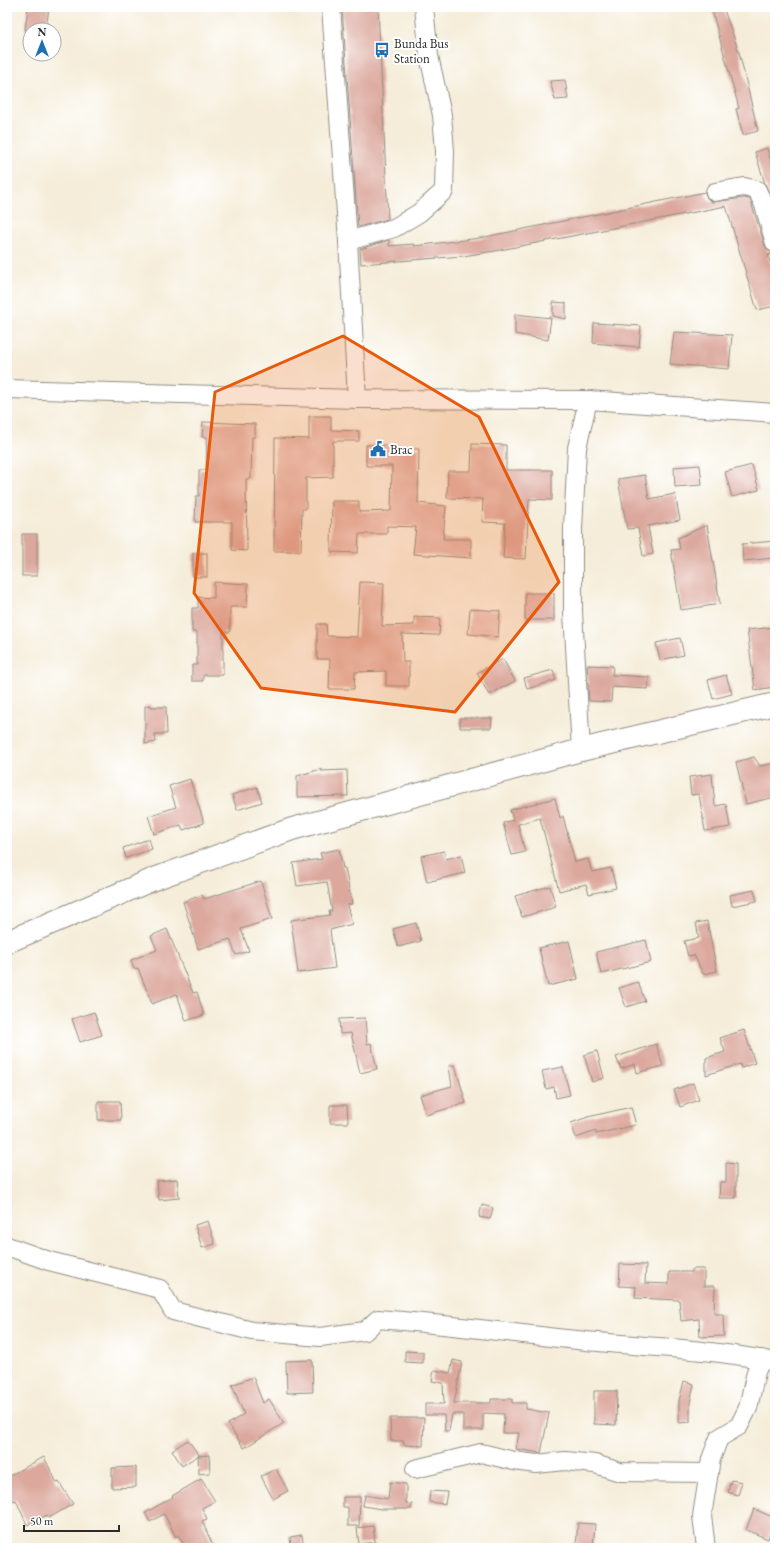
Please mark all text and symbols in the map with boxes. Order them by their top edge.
north arrow [22,22,62,62]
text: N [38,25,47,39]
place label: Bunda Bus Station [394,35,448,67]
bus stop icon: Bunda Bus Station [373,41,391,59]
public building icon: Brac [369,440,387,458]
place label: Brac [390,441,412,458]
scale bar [24,1507,119,1533]
text: 50 m [30,1513,54,1529]

